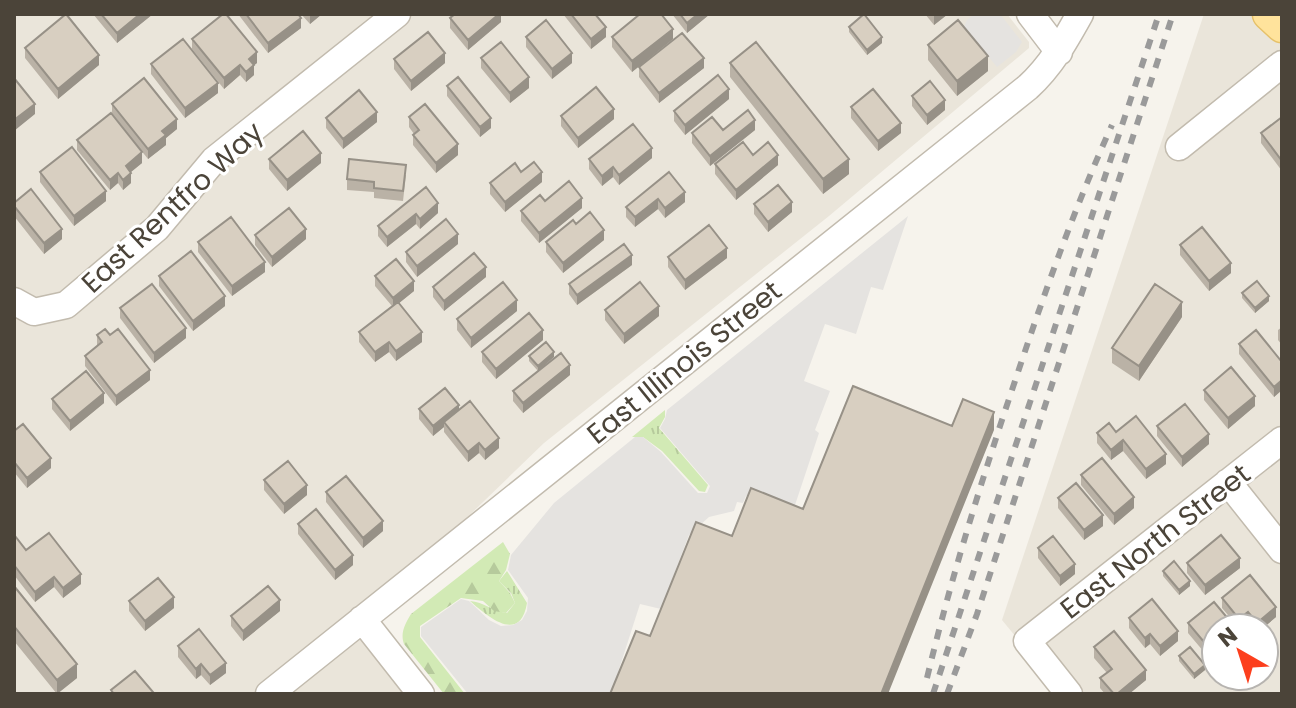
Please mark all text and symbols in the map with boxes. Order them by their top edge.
street label: East Rentfro Way [73,113,272,302]
street label: East Illinois Street [579,272,790,453]
street label: East North Street [1052,455,1258,628]
north arrow [1200,612,1280,692]
text: N [1212,620,1244,654]

